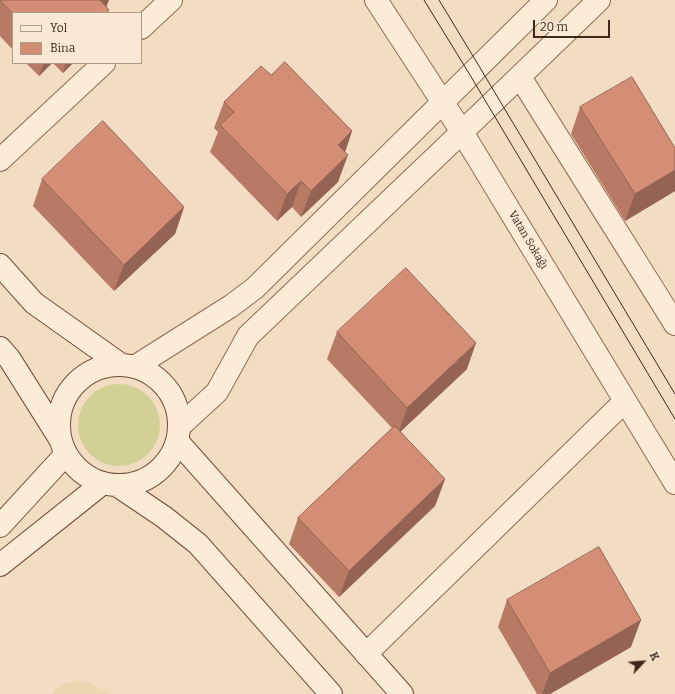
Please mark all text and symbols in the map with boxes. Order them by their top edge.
legend [12,12,142,64]
scale bar [535,12,612,38]
text: 20 m [540,20,568,34]
text: Yol [50,21,67,35]
text: Bina [50,41,75,55]
street label: Vatan Sokağı [505,208,551,272]
north arrow [623,642,663,682]
text: K [647,650,662,663]

